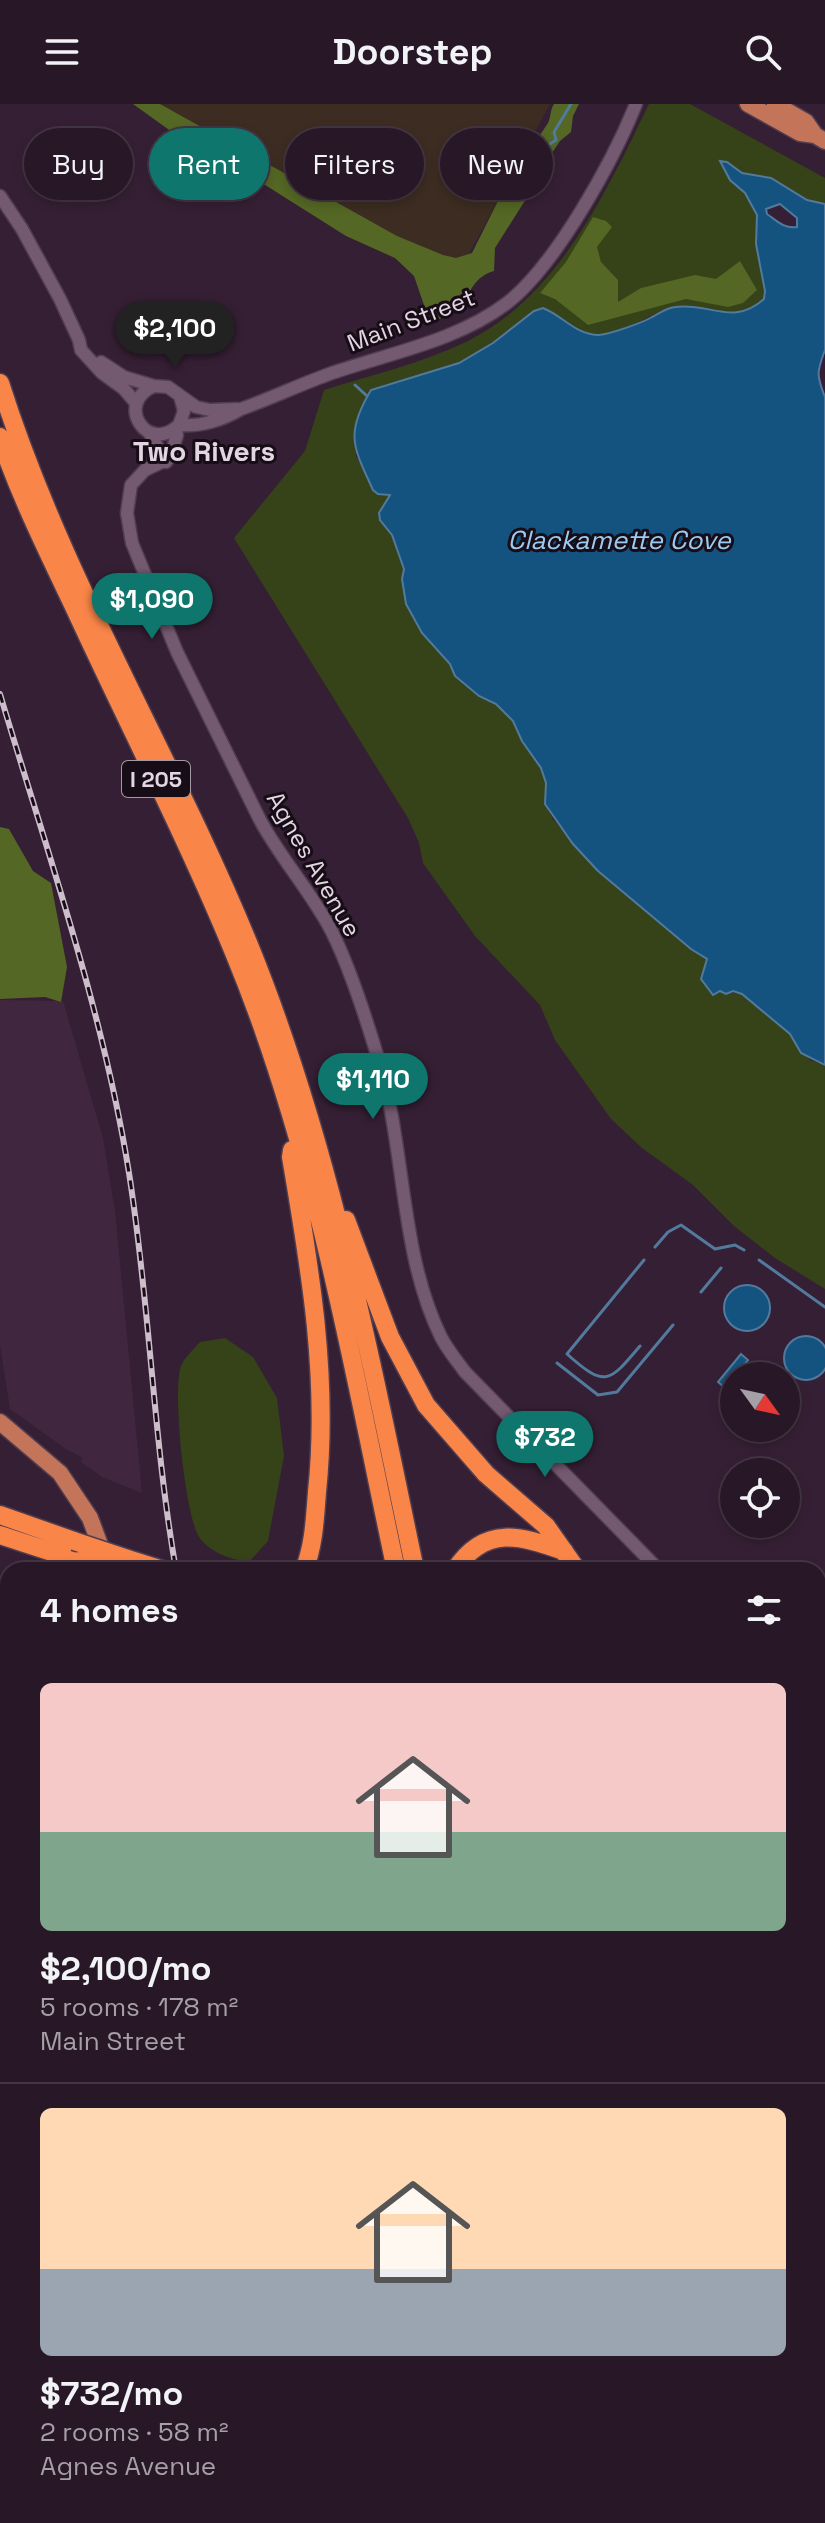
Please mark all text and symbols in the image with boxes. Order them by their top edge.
text: Doorstep [333,29,492,75]
icon: menu [40,30,84,74]
icon: search [741,30,785,74]
chip: Buy [24,128,133,200]
chip: Rent [149,128,269,200]
chip: Filters [285,128,424,200]
chip: New [440,128,553,200]
street label: Main Street [343,281,479,359]
pin: $2,100 [110,302,240,370]
text: $2,100 [134,311,216,345]
district label: Two Rivers [133,433,275,469]
water label: Clackamette Cove [507,523,732,557]
pin: $1,090 [87,573,217,641]
text: $1,090 [110,582,194,616]
road number: I 205 [122,761,190,797]
street label: Agnes Avenue [260,786,368,942]
pin: $1,110 [308,1053,438,1121]
text: $1,110 [336,1062,410,1096]
north arrow [720,1362,800,1442]
map controls [720,1362,800,1538]
pin: $732 [498,1411,592,1479]
text: $732 [514,1420,576,1454]
button: locate [720,1458,800,1538]
icon: filters [742,1588,786,1632]
text: 4 homes [40,1589,178,1632]
icon: home [341,1735,485,1879]
text: $2,100/mo [40,1947,212,1990]
text: 5 rooms · 178 m² [40,1990,238,2024]
text: Main Street [40,2024,186,2058]
icon: home [341,2160,485,2304]
text: $732/mo [40,2372,183,2415]
text: 2 rooms · 58 m² [40,2415,228,2449]
text: Agnes Avenue [40,2449,216,2483]

